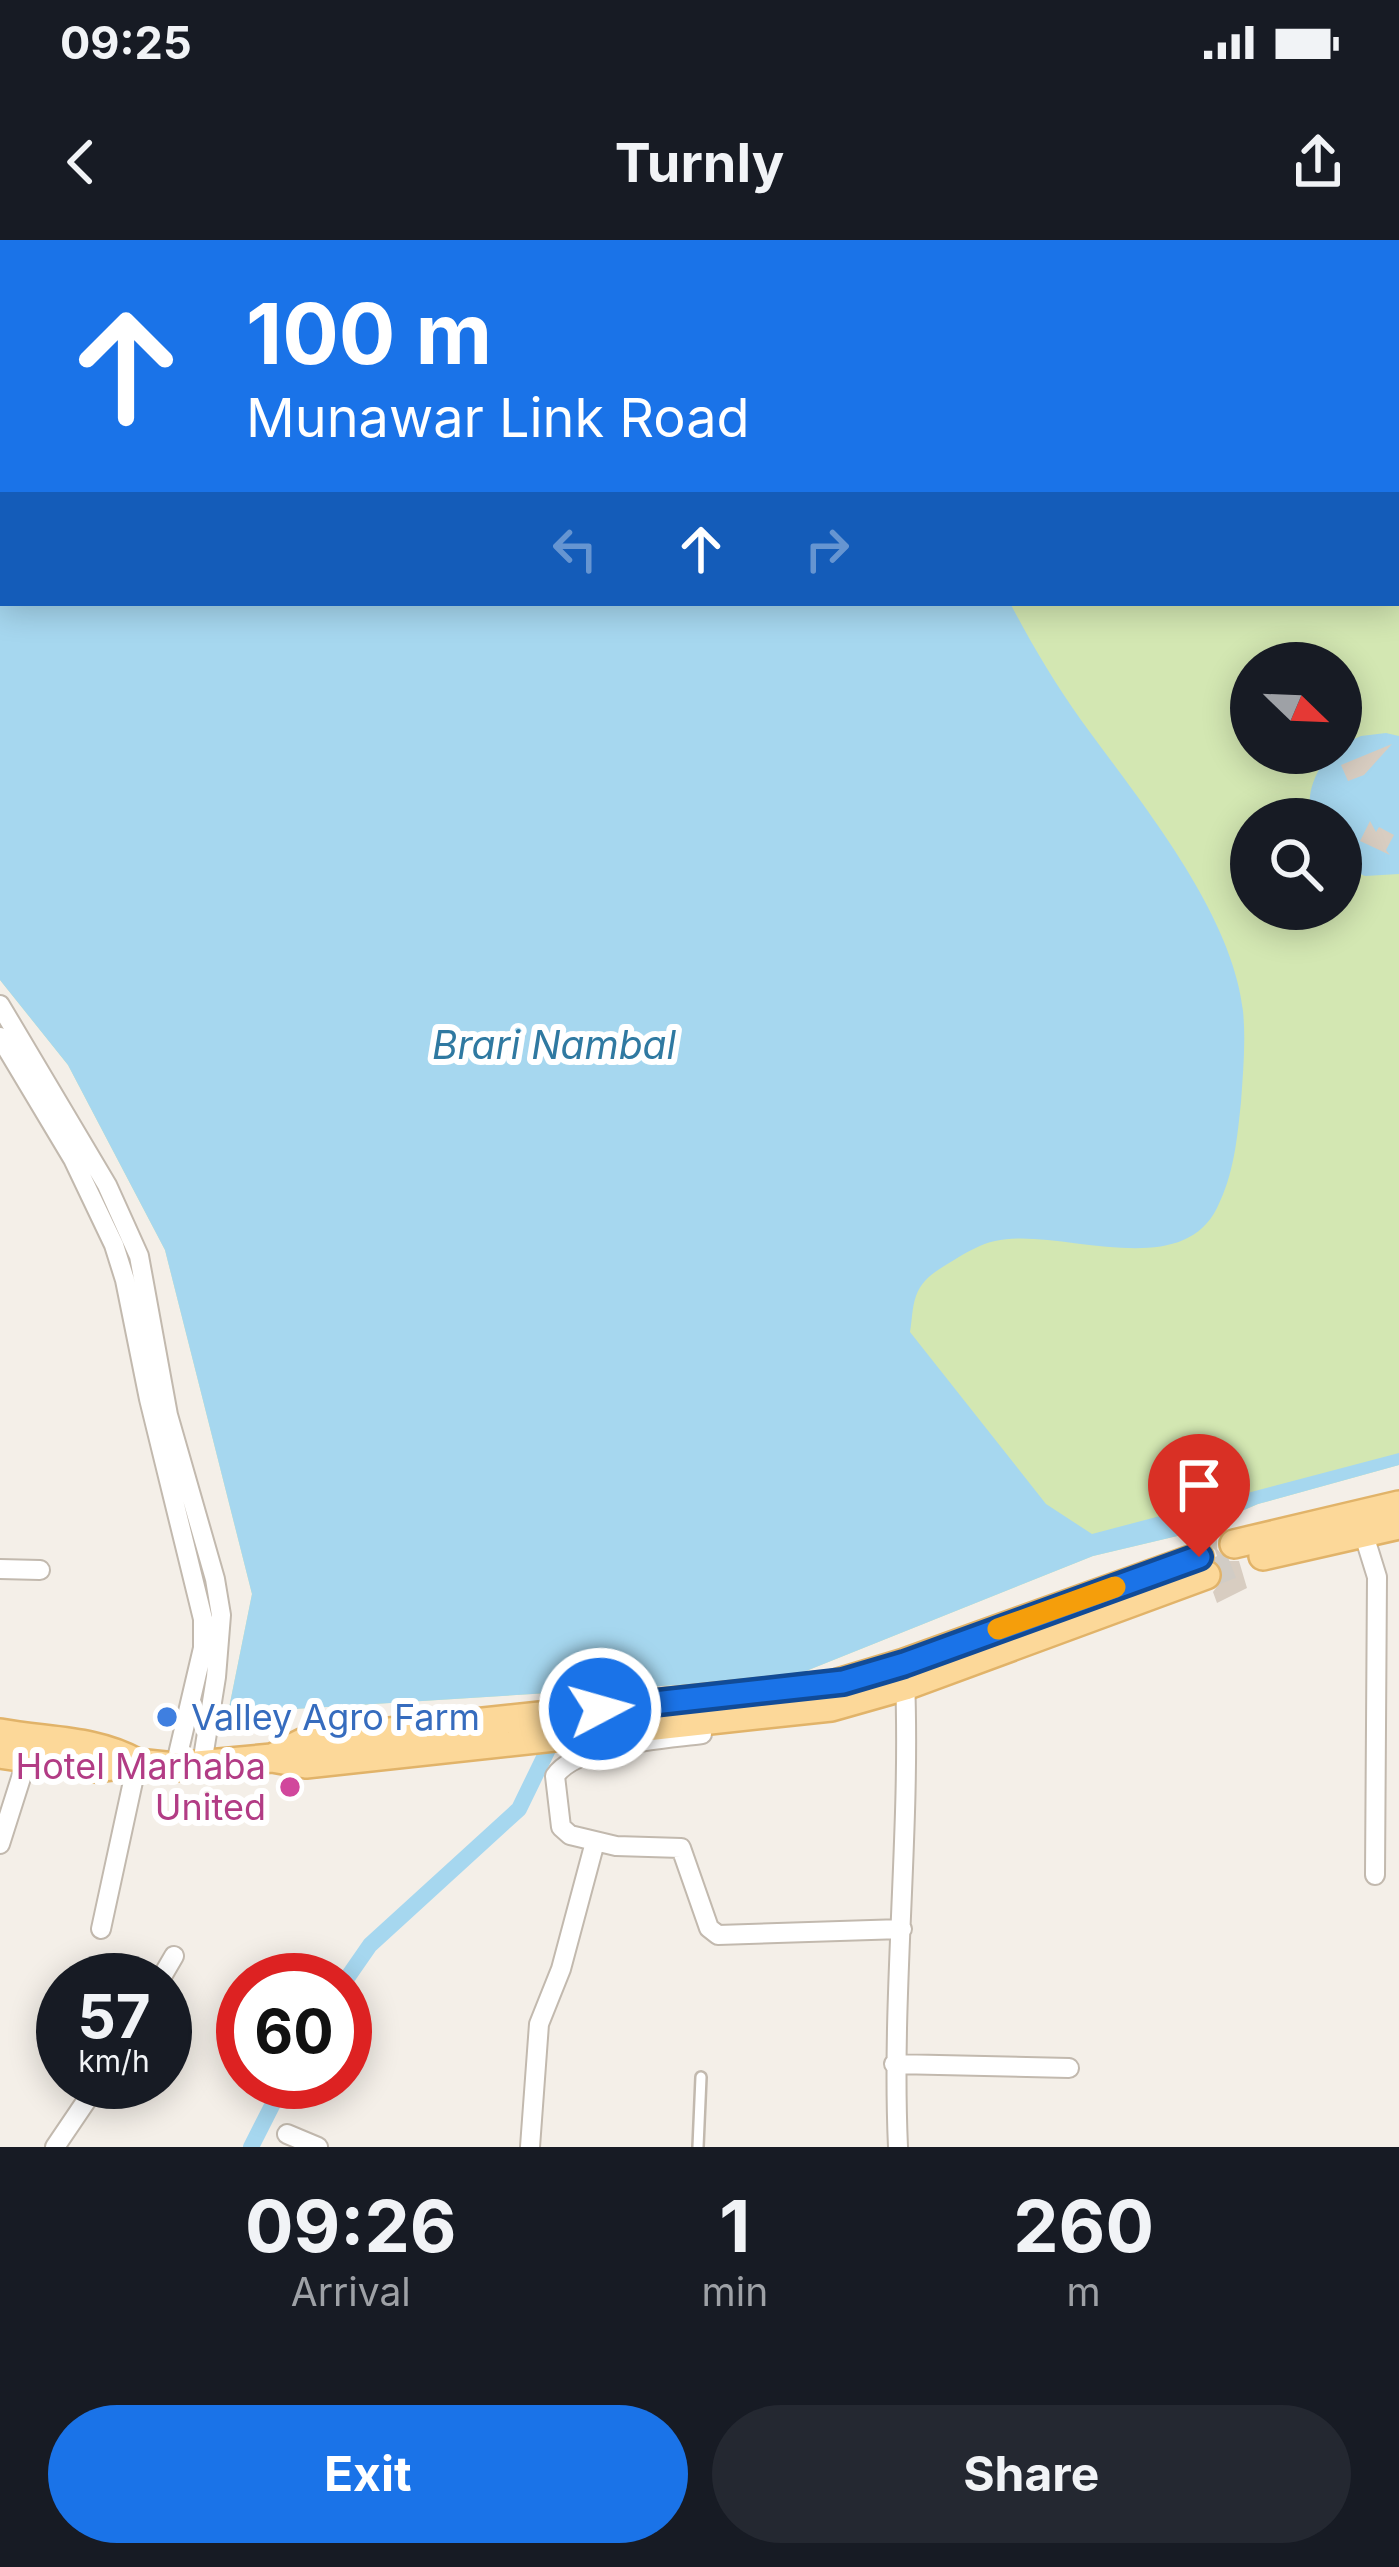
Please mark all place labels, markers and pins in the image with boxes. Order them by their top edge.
pin [1148,1434,1250,1557]
place label: Valley Agro Farm [191,1695,480,1739]
marker: Valley Agro Farm [154,1704,180,1730]
place label: Hotel Marhaba United [15,1744,266,1829]
marker: Hotel Marhaba United [277,1774,303,1800]

